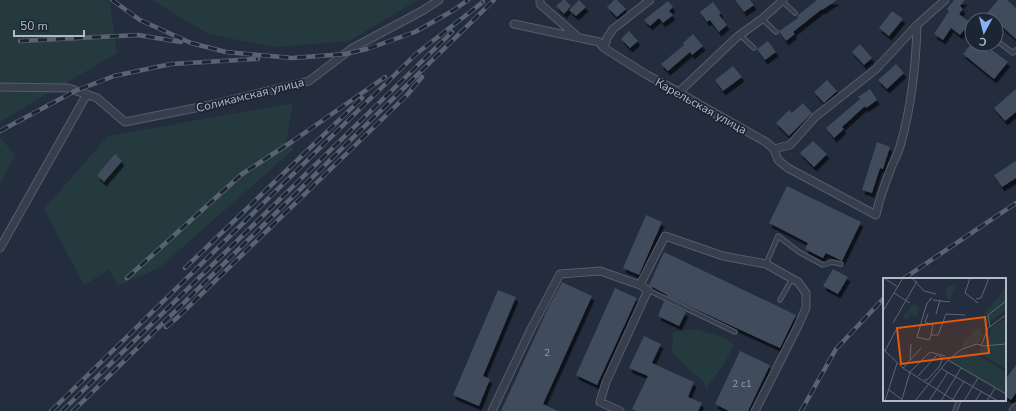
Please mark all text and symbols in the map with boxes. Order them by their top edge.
scale bar [14,12,84,38]
north arrow [964,12,1004,52]
text: 50 m [20,18,48,34]
text: С [978,33,987,49]
street label: Соликамская улица [194,74,306,116]
street label: Карельская улица [652,74,750,138]
inset map [883,278,1006,401]
house number: 2 [544,346,550,360]
house number: 2 с1 [732,377,752,391]

